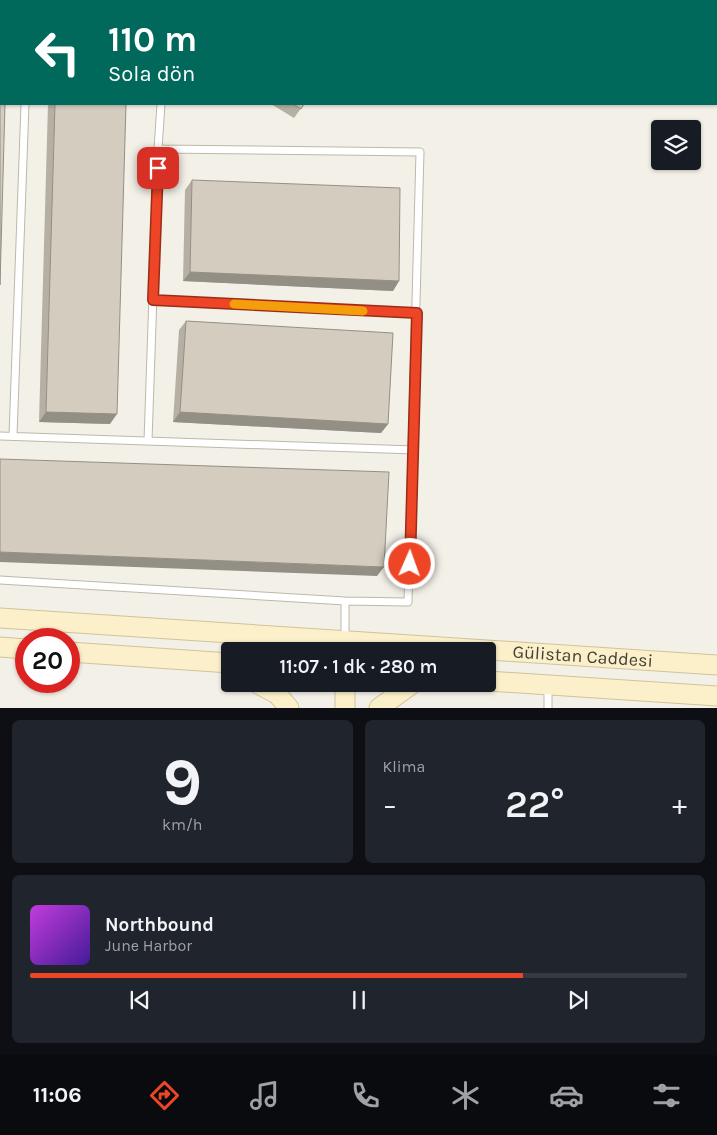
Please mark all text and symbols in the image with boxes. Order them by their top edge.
text: 110 m [108,19,197,60]
icon: left [25,20,90,85]
text: Sola dön [108,61,195,87]
map controls [651,120,701,170]
button: layers [651,120,701,170]
pin [137,147,179,189]
icon: arrive [144,154,172,182]
position arrow [383,537,435,589]
speed limit sign: 20 [15,628,80,693]
street label: Gülistan Caddesi [512,641,654,672]
text: 11:07 · 1 dk · 280 m [279,656,438,678]
text: 9 [162,744,202,820]
text: Klima [383,757,425,776]
text: 22° [505,782,565,827]
text: − [383,788,397,821]
text: + [672,788,687,821]
text: km/h [162,815,203,834]
text: Northbound [105,914,214,936]
text: June Harbor [105,936,192,955]
icon: previous [126,986,154,1014]
icon: pause [345,986,373,1014]
icon: next [564,986,592,1014]
icon: directions [147,1078,182,1113]
icon: music [247,1078,282,1113]
icon: phone [348,1078,383,1113]
icon: climate [448,1078,483,1113]
icon: car [549,1078,584,1113]
icon: filters [649,1078,684,1113]
text: 11:06 [33,1082,82,1108]

